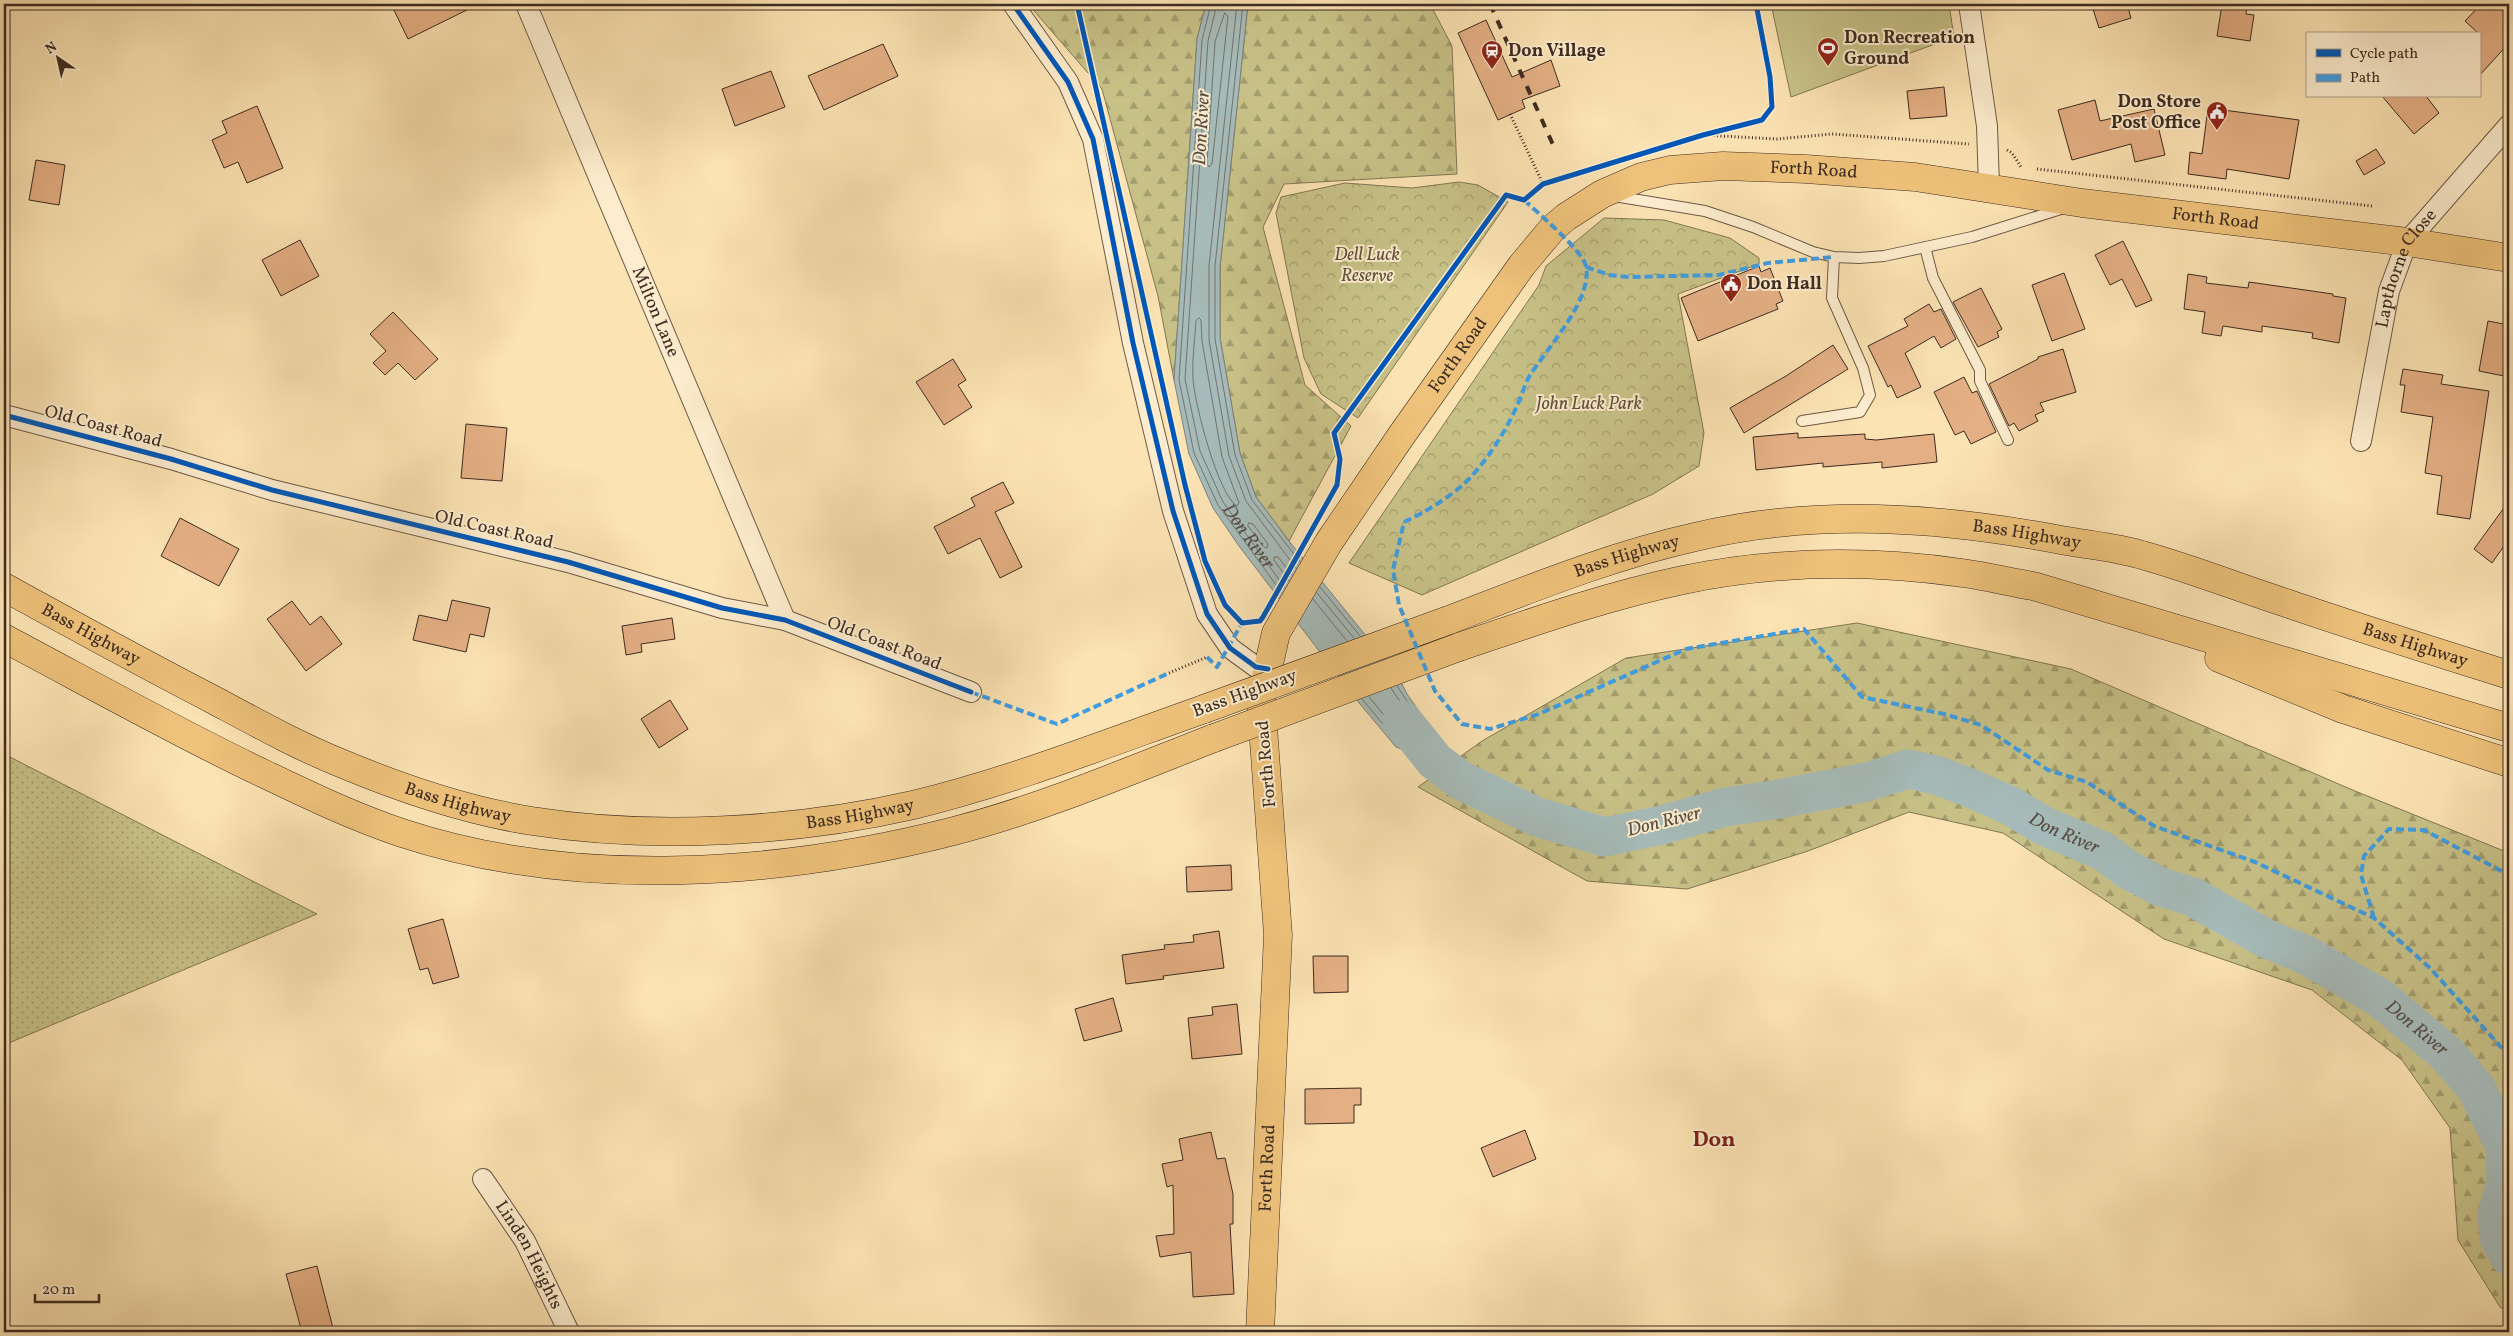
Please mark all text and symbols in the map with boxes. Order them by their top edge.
place label: Don Recreation Ground [1844,26,1975,72]
north arrow [32,32,82,82]
legend [2306,32,2480,98]
sports icon: Don Recreation Ground [1816,36,1840,67]
text: N [42,38,61,59]
station icon: Don Village [1480,39,1504,70]
place label: Don Village [1508,39,1606,64]
text: Cycle path [2350,44,2418,65]
text: Path [2350,68,2380,89]
water label: Don River [1187,89,1217,166]
place label: Don Store Post Office [2111,90,2201,136]
public building icon: Don Store Post Office [2205,100,2229,131]
street label: Forth Road [1770,155,1858,185]
street label: Forth Road [2170,201,2261,237]
street label: Lapthorne Close [2370,204,2443,330]
park label: Dell Luck Reserve [1334,243,1400,289]
street label: Milton Lane [625,263,686,361]
public building icon: Don Hall [1719,272,1743,303]
place label: Don Hall [1747,272,1822,297]
street label: Forth Road [1423,312,1494,398]
park label: John Luck Park [1534,392,1642,417]
street label: Old Coast Road [41,399,165,455]
water label: Don River [1215,498,1281,575]
street label: Old Coast Road [432,504,556,556]
street label: Bass Highway [1971,514,2083,556]
street label: Bass Highway [1570,528,1683,584]
street label: Bass Highway [37,597,145,672]
street label: Old Coast Road [823,611,945,677]
street label: Bass Highway [2359,617,2472,674]
street label: Bass Highway [1189,663,1301,724]
street label: Forth Road [1251,719,1283,809]
street label: Bass Highway [401,776,513,830]
street label: Bass Highway [804,793,917,836]
water label: Don River [1624,800,1705,844]
water label: Don River [2023,806,2104,861]
water label: Don River [2379,994,2454,1063]
street label: Forth Road [1253,1124,1282,1213]
district label: Don [1692,1125,1736,1156]
street label: Linden Heights [489,1196,569,1314]
scale bar [35,1271,99,1303]
text: 20 m [42,1280,75,1301]

